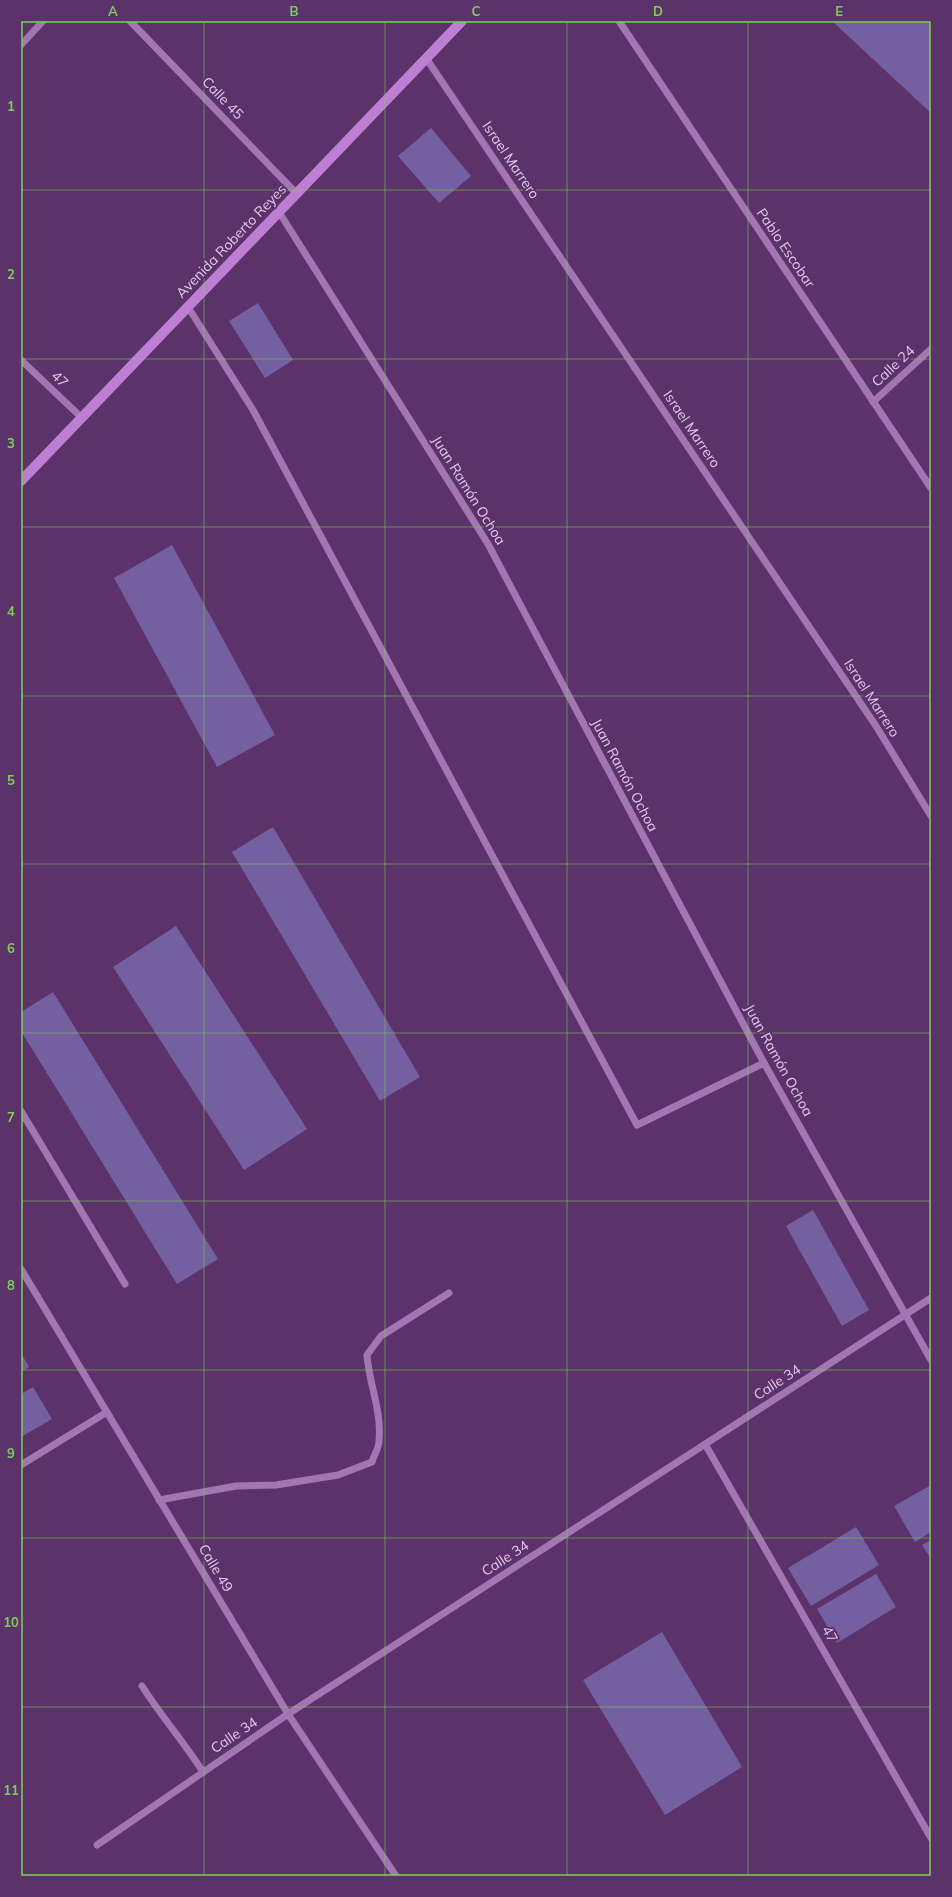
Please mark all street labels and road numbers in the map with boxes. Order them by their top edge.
street label: Calle 45 [198,73,248,123]
street label: Israel Marrero [478,118,544,202]
street label: Avenida Roberto Reyes [172,180,290,302]
street label: Pablo Escobar [753,205,820,292]
street label: Calle 24 [868,341,919,390]
street label: 47 [48,367,72,391]
street label: Israel Marrero [659,387,725,471]
street label: Juan Ramón Ochoa [428,432,510,548]
street label: Israel Marrero [840,655,904,741]
street label: Juan Ramón Ochoa [588,715,662,835]
street label: Juan Ramón Ochoa [741,1001,817,1119]
street label: Calle 34 [750,1360,804,1404]
street label: Calle 34 [478,1536,532,1580]
street label: Calle 49 [195,1541,237,1595]
street label: 47 [818,1622,842,1646]
street label: Calle 34 [207,1713,261,1757]

